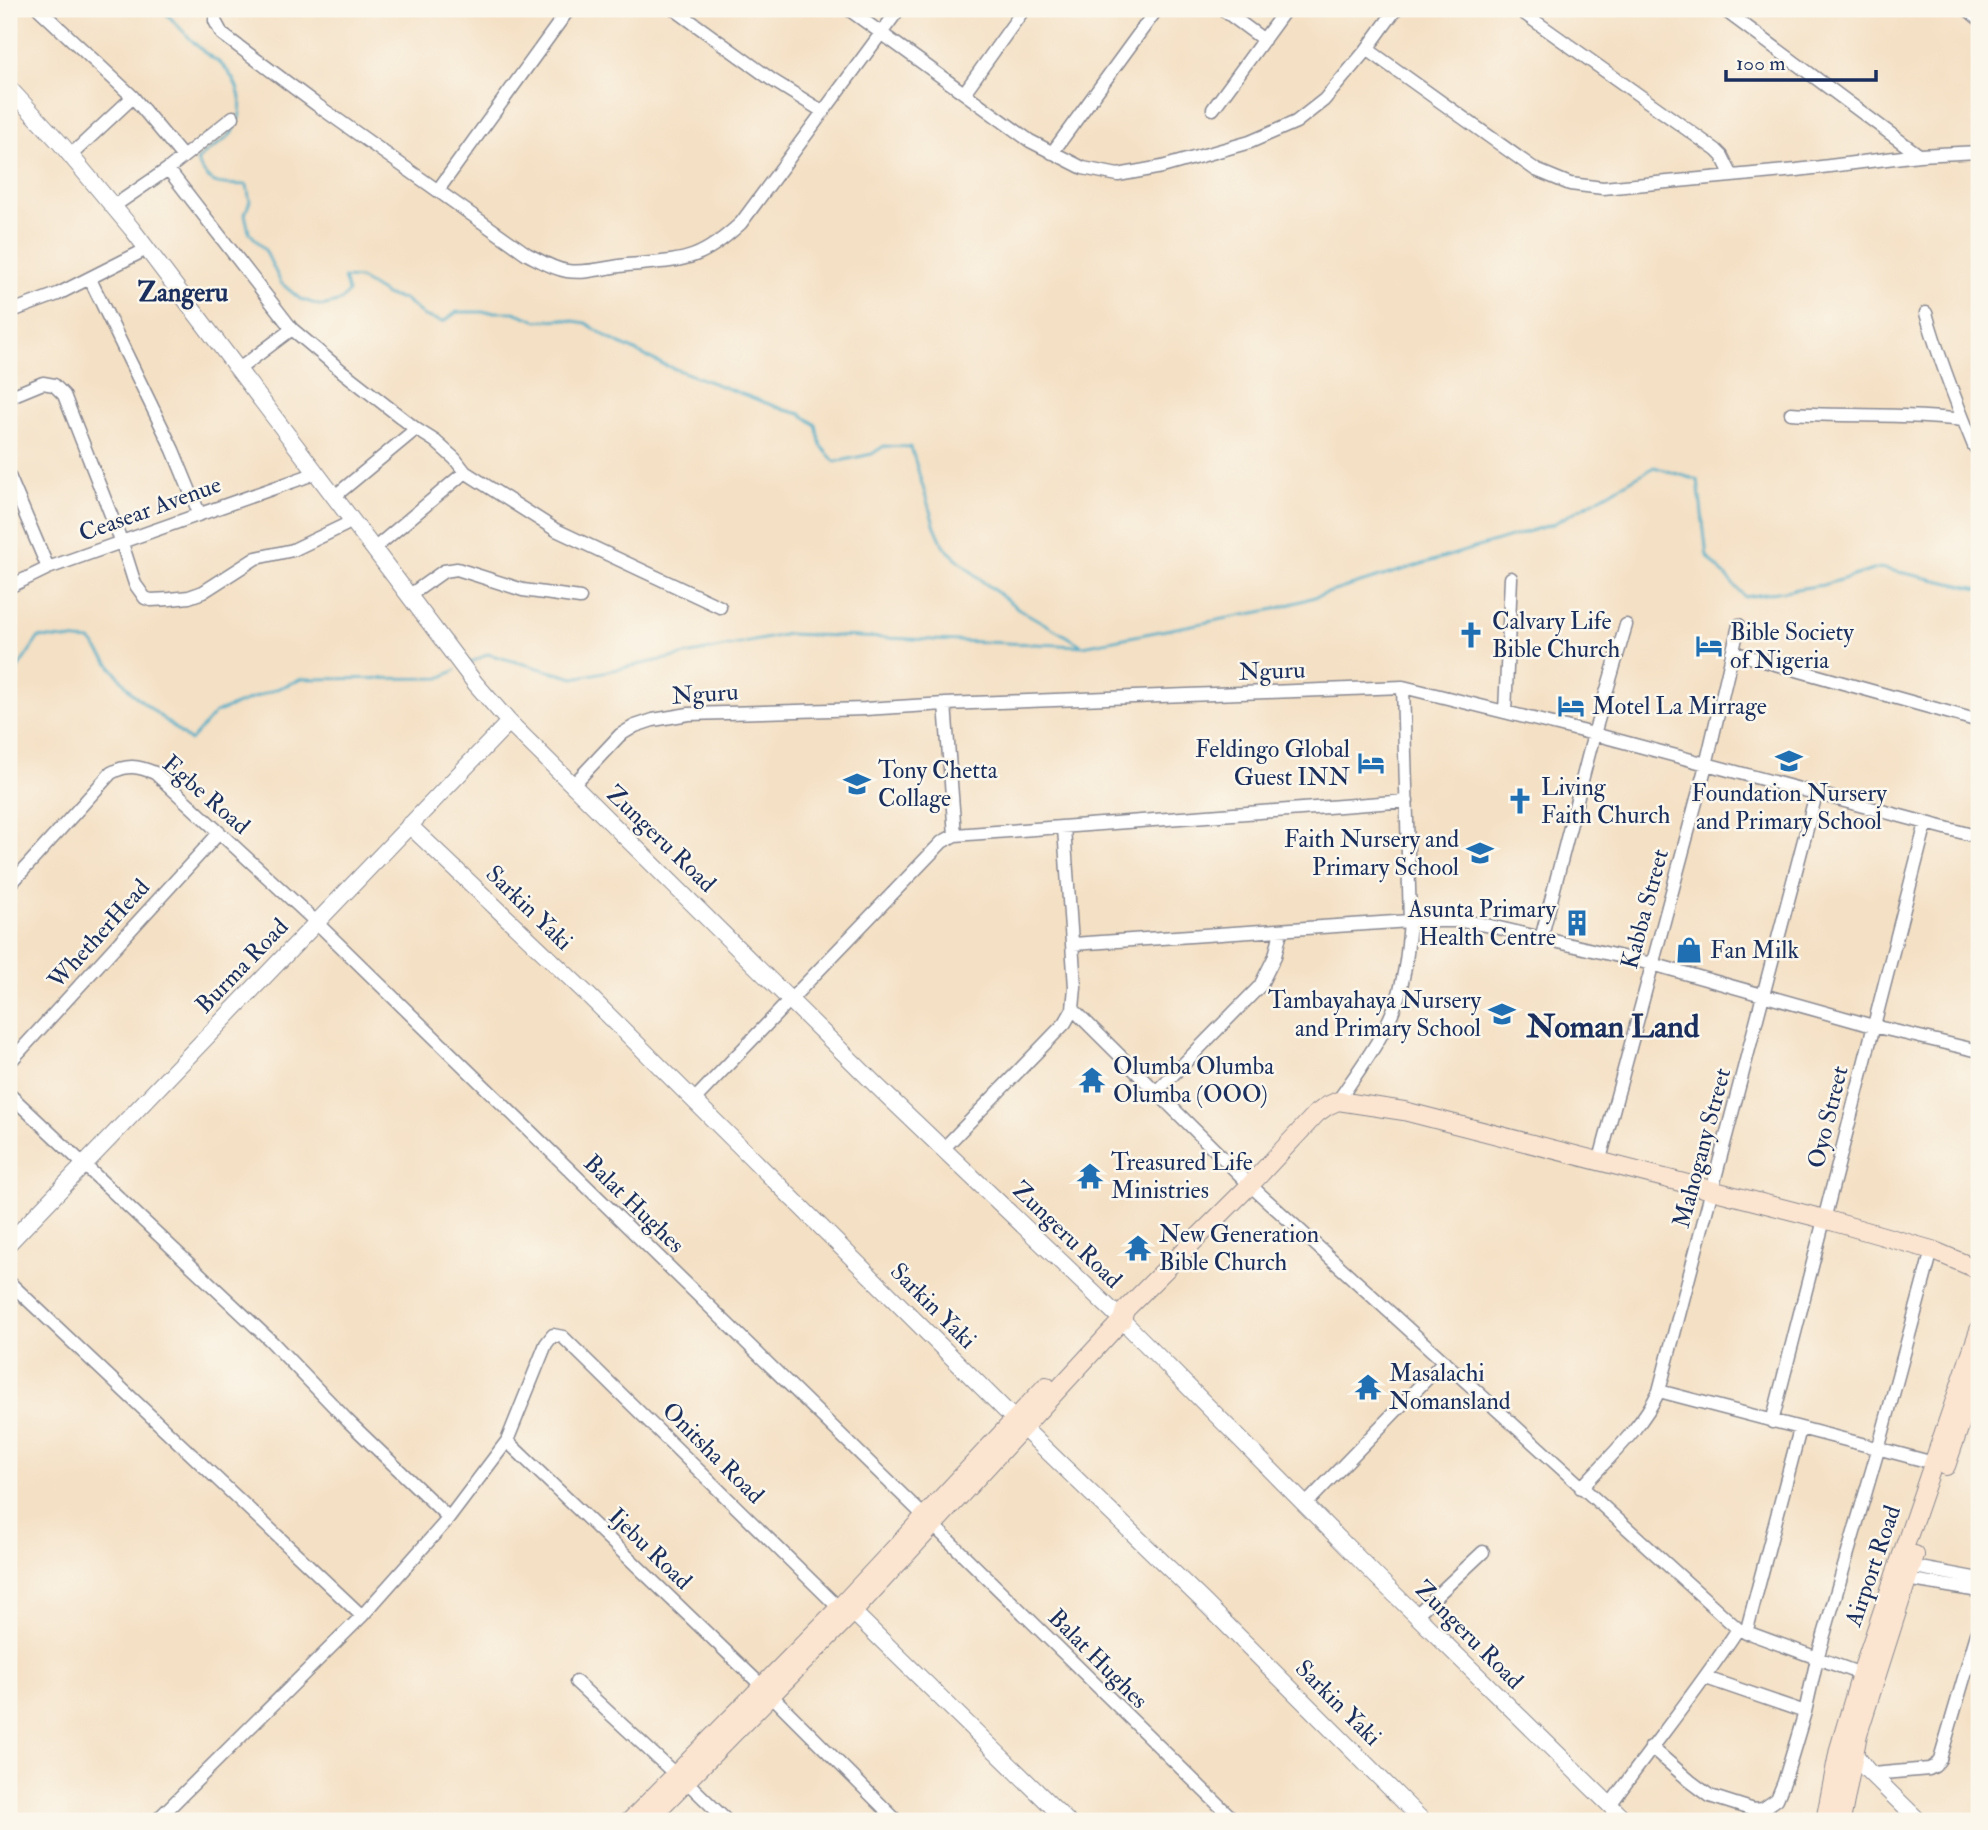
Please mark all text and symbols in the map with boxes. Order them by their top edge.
scale bar [1726,38,1876,82]
text: 100 m [1736,50,1786,77]
district label: Zangeru [138,277,229,310]
street label: Ceasear Avenue [75,469,225,549]
place label: Calvary Life Bible Church [1492,606,1621,665]
place label: Bible Society of Nigeria [1730,617,1854,676]
church icon: Calvary Life Bible Church [1456,620,1486,650]
hotel icon: Bible Society of Nigeria [1694,631,1724,661]
street label: Nguru [1238,654,1306,688]
street label: Nguru [671,676,739,712]
hotel icon: Motel La Mirrage [1556,691,1586,721]
place label: Motel La Mirrage [1592,691,1767,722]
place label: Feldingo Global Guest INN [1195,734,1351,793]
school or university icon: Foundation Nursery and Primary School [1774,746,1804,776]
street label: Egbe Road [156,748,256,842]
hotel icon: Feldingo Global Guest INN [1356,748,1386,778]
place label: Tony Chetta Collage [878,755,999,814]
school or university icon: Tony Chetta Collage [842,769,872,799]
place label: Living Faith Church [1541,772,1671,831]
place label: Foundation Nursery and Primary School [1691,778,1887,837]
street label: Zungeru Road [599,779,723,899]
church icon: Living Faith Church [1505,786,1535,816]
place label: Faith Nursery and Primary School [1284,824,1459,883]
school or university icon: Faith Nursery and Primary School [1465,838,1495,868]
street label: Kabba Street [1614,845,1676,972]
street label: Sarkin Yaki [479,859,579,957]
street label: WhetherHead [41,872,157,996]
place label: Asunta Primary Health Centre [1407,894,1556,953]
building icon: Asunta Primary Health Centre [1562,908,1592,938]
street label: Burma Road [189,912,295,1020]
shop icon: Fan Milk [1674,935,1704,965]
place label: Fan Milk [1710,935,1799,966]
place label: Tambayahaya Nursery and Primary School [1268,985,1481,1044]
school or university icon: Tambayahaya Nursery and Primary School [1487,999,1517,1029]
district label: Noman Land [1525,1007,1700,1047]
place label: Olumba Olumba Olumba (OOO) [1113,1051,1275,1110]
street label: Oyo Street [1800,1062,1856,1171]
street label: Mahogany Street [1666,1064,1738,1231]
temple icon: Olumba Olumba Olumba (OOO) [1077,1065,1107,1095]
place label: Treasured Life Ministries [1111,1147,1253,1206]
street label: Balat Hughes [577,1148,691,1260]
temple icon: Treasured Life Ministries [1075,1161,1105,1191]
street label: Zungeru Road [1005,1175,1129,1295]
place label: New Generation Bible Church [1159,1219,1319,1278]
temple icon: New Generation Bible Church [1123,1233,1153,1263]
street label: Sarkin Yaki [883,1256,983,1356]
place label: Masalachi Nomansland [1389,1358,1511,1417]
temple icon: Masalachi Nomansland [1353,1372,1383,1402]
street label: Onitsha Road [655,1395,771,1511]
street label: Airport Road [1837,1501,1908,1632]
street label: Ijebu Road [602,1502,699,1597]
street label: Zungeru Road [1408,1574,1530,1696]
street label: Balat Hughes [1041,1602,1155,1716]
street label: Sarkin Yaki [1288,1653,1388,1753]

